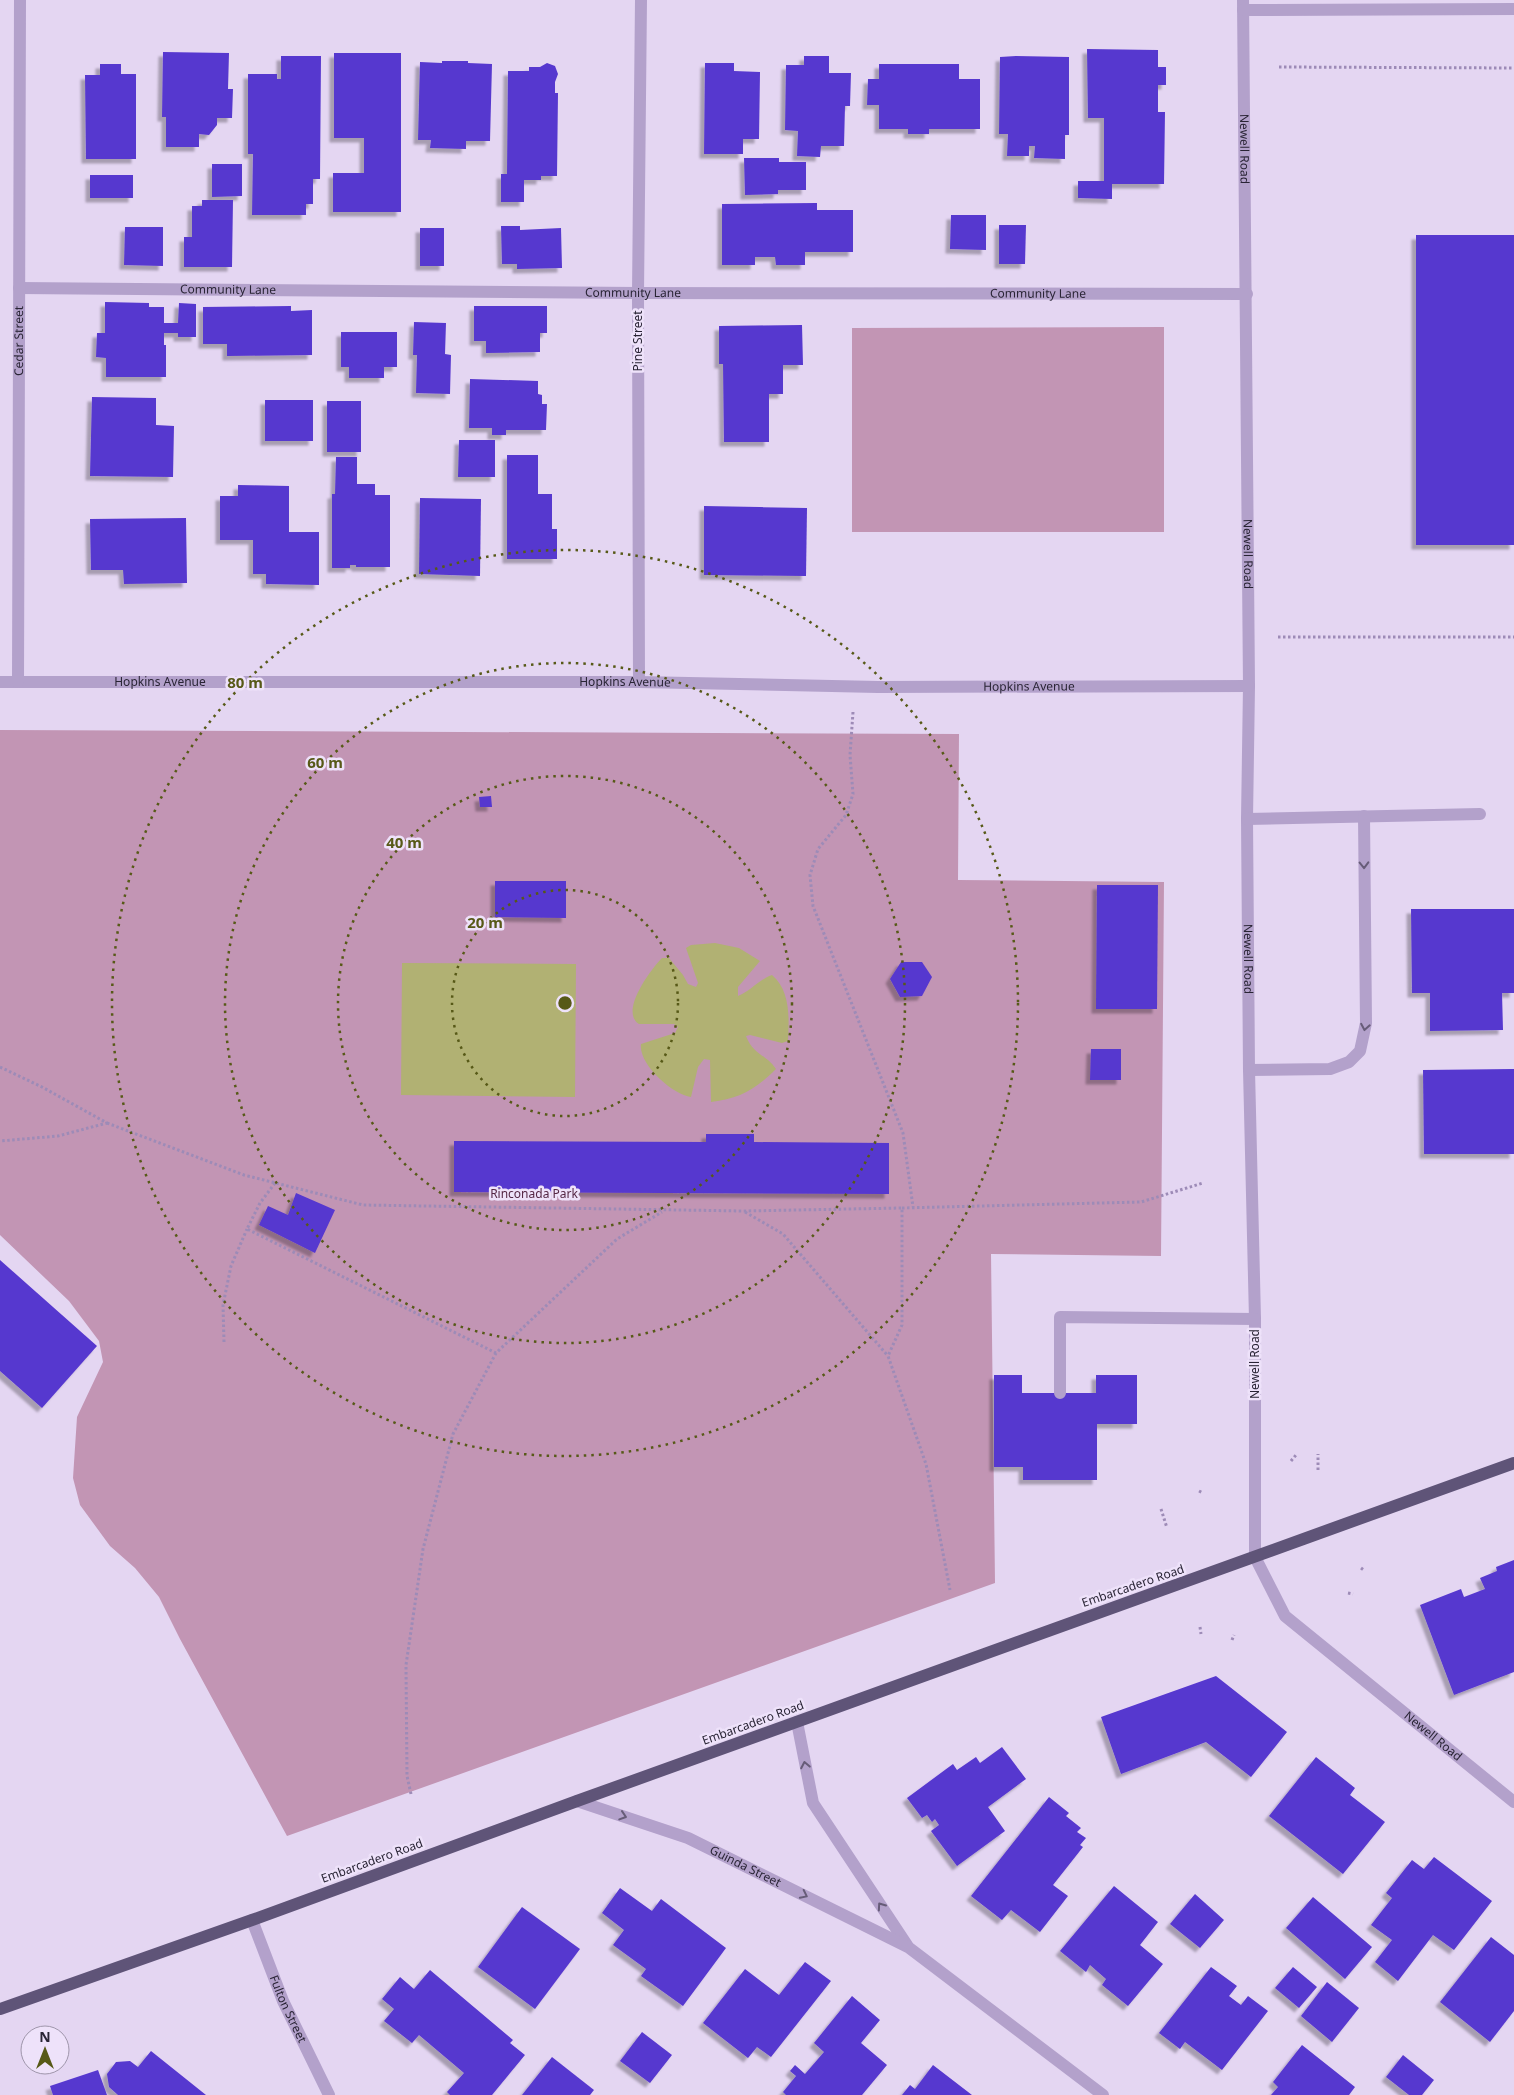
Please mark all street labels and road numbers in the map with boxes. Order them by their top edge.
street label: Newell Road [1236,114,1254,184]
street label: Community Lane [180,280,276,298]
street label: Community Lane [585,284,681,301]
street label: Community Lane [990,285,1086,302]
street label: Cedar Street [10,305,27,376]
street label: Pine Street [629,310,646,372]
street label: Newell Road [1240,519,1257,589]
street label: Hopkins Avenue [114,673,206,690]
street label: Hopkins Avenue [579,673,671,691]
street label: Hopkins Avenue [983,677,1075,695]
street label: Newell Road [1240,924,1257,994]
street label: Newell Road [1246,1329,1263,1399]
street label: Embarcadero Road [1079,1560,1186,1611]
street label: Embarcadero Road [700,1696,806,1749]
street label: Newell Road [1401,1707,1466,1765]
street label: Embarcadero Road [319,1834,425,1887]
street label: Guinda Street [707,1841,785,1891]
street label: Fulton Street [266,1973,311,2046]

